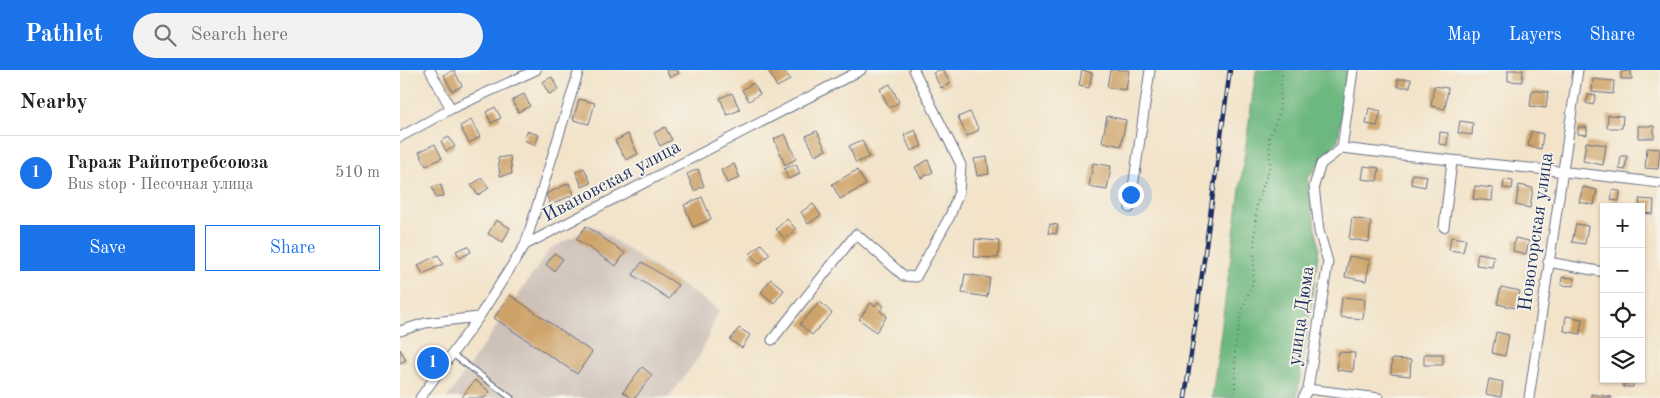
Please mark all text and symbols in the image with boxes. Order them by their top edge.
search box [133,13,483,58]
icon: search [151,21,179,49]
text: Pathlet [25,23,103,47]
text: Search here [191,26,288,45]
text: Map [1447,26,1481,44]
text: Layers [1509,26,1561,44]
text: Share [1589,26,1635,44]
text: Nearby [20,92,88,113]
street label: Ивановская улица [540,137,685,226]
street label: Новогорская улица [1516,151,1558,313]
text: Гараж Райпотребсоюза [67,154,268,173]
text: 1 [31,165,41,181]
text: 510 m [335,165,380,181]
text: Bus stop · Песочная улица [67,177,254,193]
your location [1118,182,1144,208]
map controls [1600,203,1645,383]
button: + [1600,203,1645,248]
button: Save [20,225,195,271]
button: Share [205,225,380,271]
button: − [1600,248,1645,293]
street label: улица Дюма [1286,264,1319,367]
button: locate [1600,293,1645,338]
button: layers [1600,338,1645,383]
pin: 1 [417,344,449,382]

